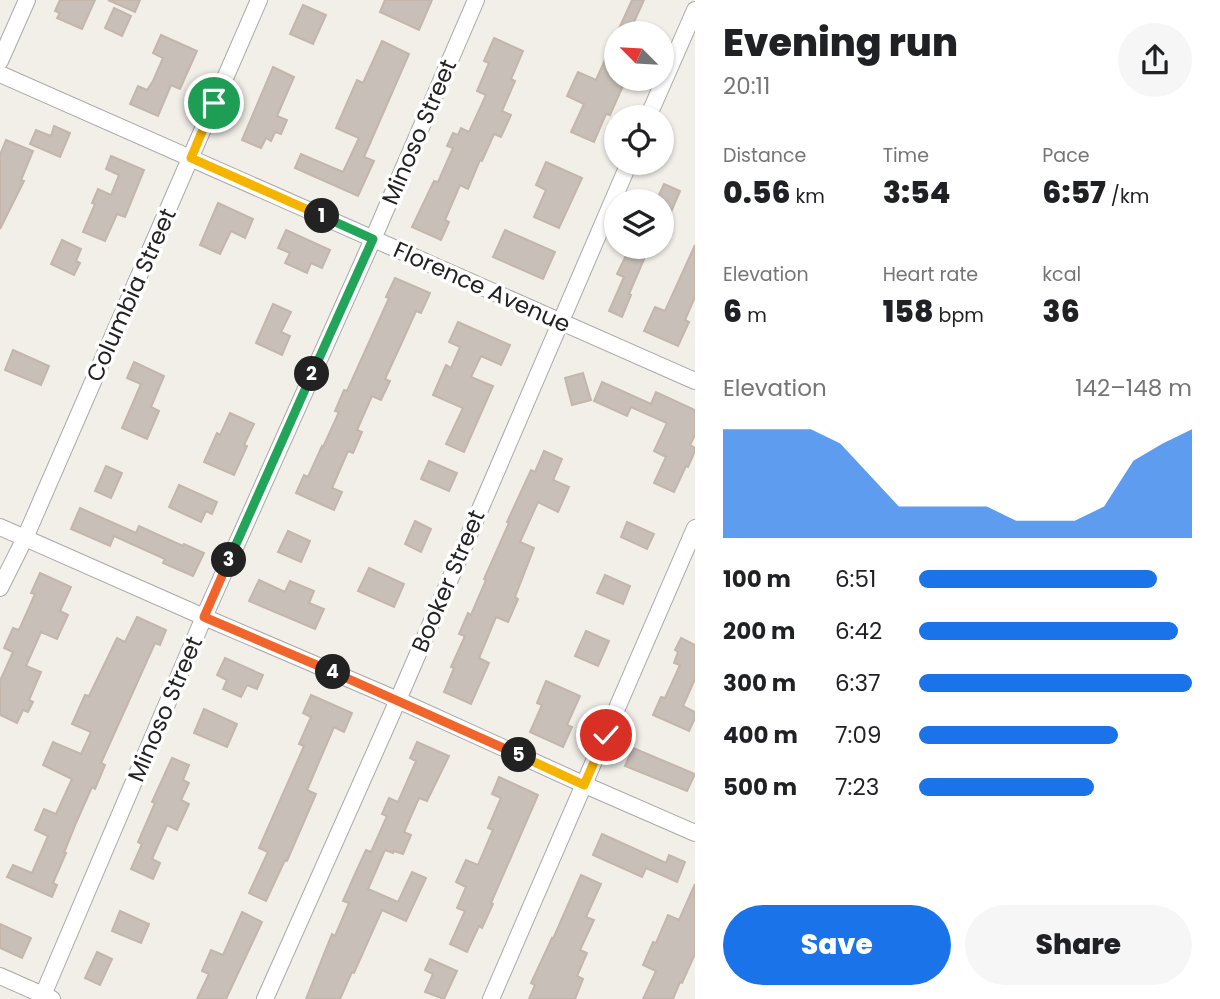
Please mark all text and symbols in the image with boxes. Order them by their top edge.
text: Evening run [723,16,958,69]
north arrow [604,21,674,91]
map controls [604,21,674,259]
button: share [1118,23,1192,97]
street label: Minoso Street [374,54,464,210]
text: 20:11 [723,70,770,102]
pin [184,73,244,133]
icon: arrive [195,84,233,122]
button: locate [604,105,674,175]
text: Distance [723,142,806,169]
text: Time [883,142,929,169]
text: Pace [1042,142,1090,169]
text: 0.56 [723,171,790,214]
text: 3:54 [883,171,950,214]
text: 6:57 [1042,171,1106,214]
text: km [790,183,825,210]
text: /km [1106,183,1149,210]
button: layers [604,189,674,259]
pin: 1 [304,198,340,234]
text: 1 [318,202,325,229]
street label: Columbia Street [78,203,184,387]
street label: Florence Avenue [389,234,575,340]
text: Elevation [723,261,809,288]
text: Heart rate [883,261,978,288]
text: kcal [1042,261,1081,288]
text: 6 [723,290,742,333]
text: 158 [883,290,934,333]
text: 36 [1042,290,1080,333]
text: m [742,302,767,329]
text: bpm [934,302,984,329]
pin: 2 [294,356,330,392]
text: 2 [306,360,317,387]
text: Elevation [723,372,827,404]
text: 142–148 m [1075,372,1192,404]
street label: Booker Street [404,505,492,657]
pin: 3 [212,542,246,578]
text: 3 [223,546,234,573]
text: 100 m [723,563,791,595]
text: 6:51 [835,563,876,595]
text: 200 m [723,615,795,647]
text: 6:42 [835,615,882,647]
street label: Minoso Street [120,631,210,787]
pin: 4 [316,654,350,690]
text: 4 [326,658,339,685]
text: 300 m [723,667,796,699]
text: 6:37 [835,667,881,699]
pin [576,705,636,765]
icon: check [587,716,625,754]
text: 400 m [723,719,798,751]
text: 7:09 [835,719,881,751]
pin: 5 [502,738,536,772]
text: 5 [512,741,525,768]
text: 500 m [723,771,797,803]
text: 7:23 [835,771,879,803]
button: Save [723,905,951,985]
button: Share [965,905,1192,985]

